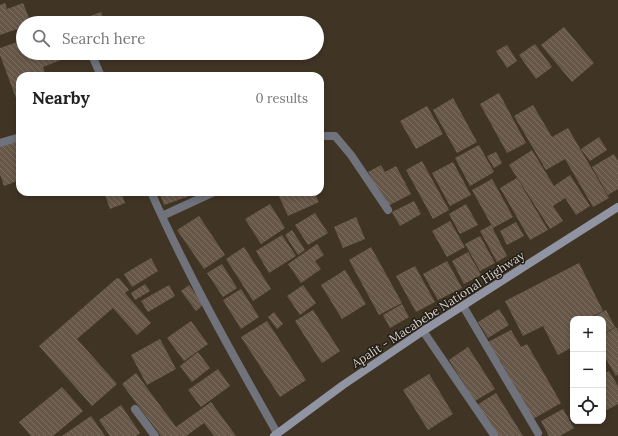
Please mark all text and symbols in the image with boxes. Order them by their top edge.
search box [16,16,324,60]
icon: search [30,27,52,49]
text: Search here [62,29,145,48]
text: Nearby [32,87,90,109]
text: 0 results [256,90,308,107]
street label: Apalit - Macabebe National Highway [348,247,528,371]
map controls [570,316,606,424]
button: + [570,316,606,352]
button: − [570,352,606,388]
button: locate [570,388,606,424]

